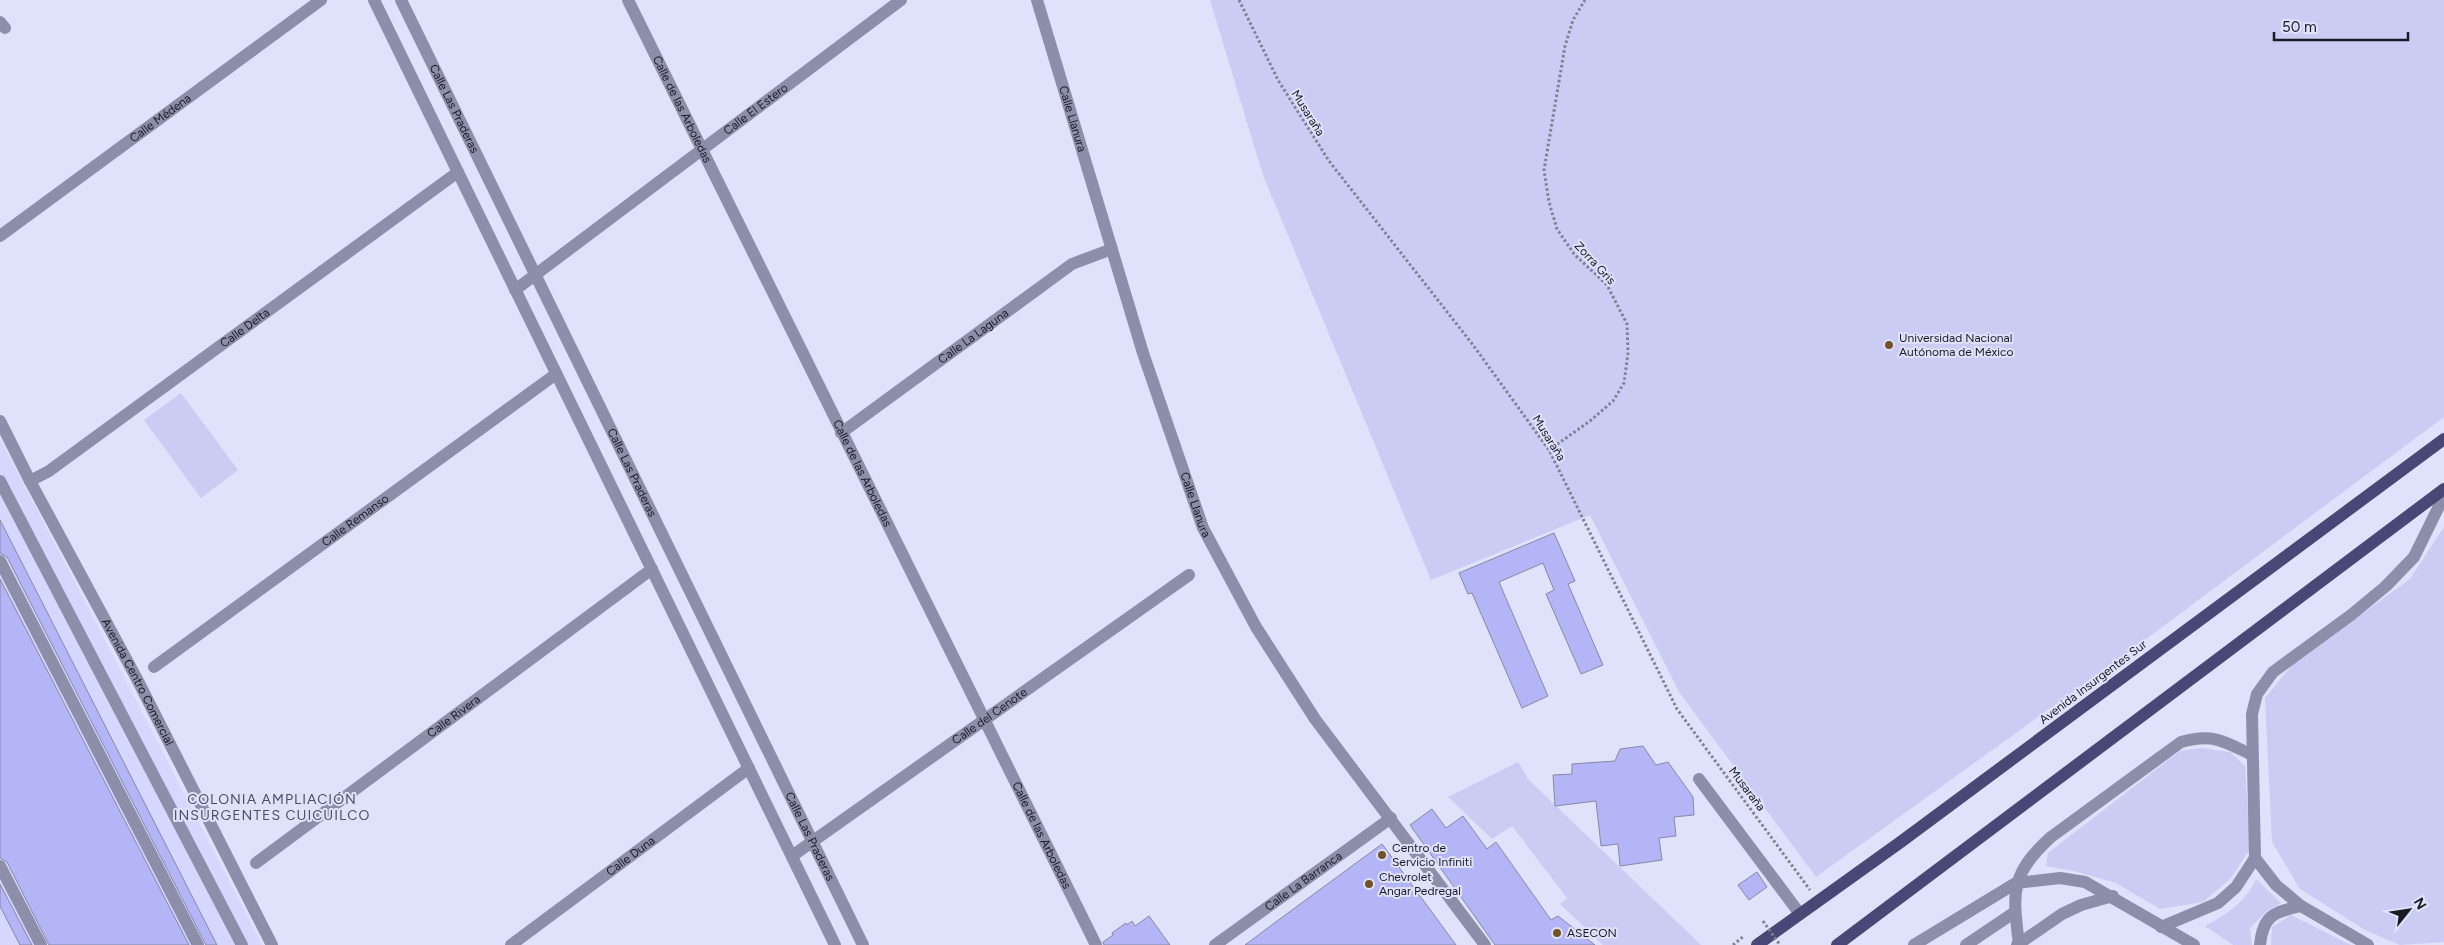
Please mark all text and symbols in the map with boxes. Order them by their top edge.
scale bar [2274,10,2408,42]
text: 50 m [2282,18,2317,36]
street label: Calle de las Arboledas [650,53,715,166]
street label: Calle Las Praderas [427,62,482,156]
street label: Calle El Estero [721,80,791,138]
street label: Calle Llanura [1056,84,1089,153]
street label: Musaraña [1288,87,1328,139]
street label: Calle Médena [127,91,194,145]
street label: Zorra Gris [1572,239,1619,288]
street label: Calle Delta [217,305,272,351]
street label: Calle La Laguna [935,306,1011,367]
place label: Universidad Nacional Autónoma de México [1899,331,2013,359]
marker: Universidad Nacional Autónoma de México [1883,339,1895,351]
street label: Musaraña [1529,412,1569,464]
street label: Calle de las Arboledas [830,417,895,529]
street label: Calle Las Praderas [604,426,660,520]
street label: Calle Llanura [1177,470,1214,540]
street label: Calle Remanso [319,491,391,549]
street label: Avenida Centro Comercial [99,616,177,748]
street label: Avenida Insurgentes Sur [2037,637,2149,727]
street label: Calle del Cenote [949,685,1030,748]
street label: Calle Rivera [424,692,483,741]
street label: Musaraña [1726,764,1768,814]
street label: Calle de las Arboledas [1009,779,1074,891]
street label: Calle Las Praderas [782,790,838,883]
district label: COLONIA AMPLIACIÓN INSURGENTES CUICUILCO [174,791,370,824]
street label: Calle Duna [603,833,658,879]
place label: Centro de Servicio Infiniti [1392,841,1472,869]
street label: Calle La Barranca [1262,849,1345,914]
marker: Centro de Servicio Infiniti [1376,849,1388,861]
place label: Chevrolet Angar Pedregal [1379,870,1461,898]
marker: Chevrolet Angar Pedregal [1363,878,1375,890]
north arrow [2384,885,2434,935]
text: N [2410,895,2430,913]
place label: ASECON [1567,926,1617,940]
marker: ASECON [1551,927,1563,939]

